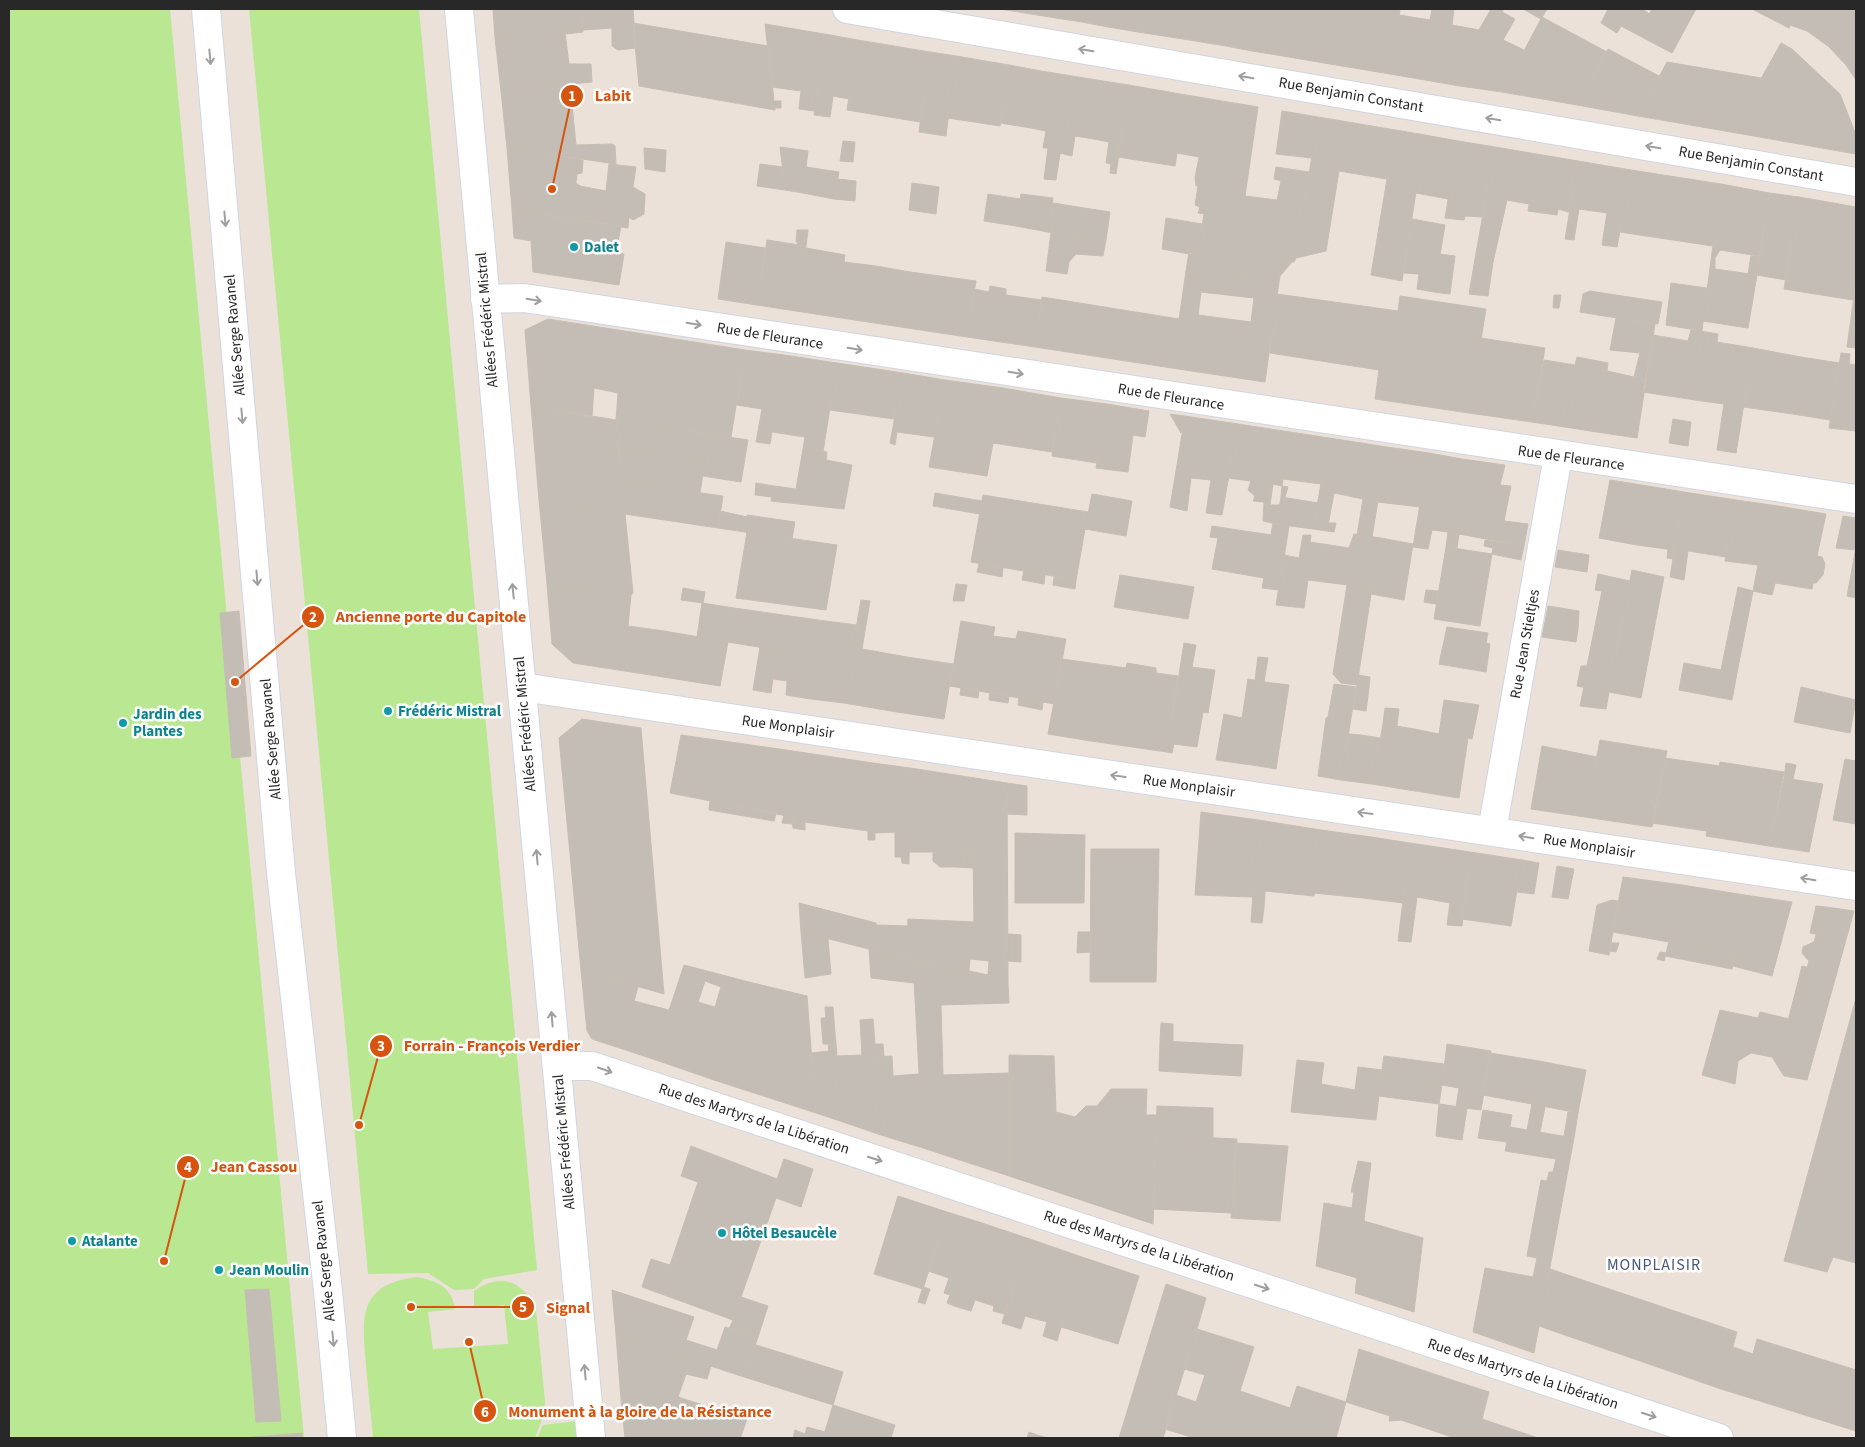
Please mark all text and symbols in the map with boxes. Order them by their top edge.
one-way arrow [1079,44,1095,54]
one-way arrow [206,49,215,65]
one-way arrow [1239,72,1255,82]
street label: Rue Benjamin Constant [1277,72,1425,118]
callout: Labit [560,80,641,111]
text: Labit [595,85,631,107]
text: 1 [568,86,576,107]
one-way arrow [1485,114,1501,124]
one-way arrow [1645,141,1661,151]
street label: Rue Benjamin Constant [1677,141,1825,187]
one-way arrow [220,211,230,227]
place label: Dalet [584,237,619,258]
marker: Dalet [568,241,580,253]
street label: Allées Frédéric Mistral [471,251,503,389]
street label: Allée Serge Ravanel [219,273,251,397]
one-way arrow [525,295,541,305]
street label: Rue de Fleurance [715,317,825,355]
one-way arrow [686,320,702,330]
one-way arrow [847,344,863,354]
one-way arrow [1007,368,1023,378]
street label: Rue de Fleurance [1116,378,1226,416]
one-way arrow [238,408,247,424]
street label: Rue de Fleurance [1516,440,1626,476]
one-way arrow [252,569,261,585]
one-way arrow [509,583,518,599]
street label: Rue Jean Stieltjes [1505,588,1545,700]
callout: Ancienne porte du Capitole [301,601,536,632]
text: Ancienne porte du Capitole [335,606,526,628]
text: 2 [309,607,317,628]
street label: Allées Frédéric Mistral [509,655,541,793]
street label: Allée Serge Ravanel [255,677,287,801]
place label: Frédéric Mistral [398,701,502,722]
place label: Jardin des Plantes [133,704,202,742]
marker: Frédéric Mistral [382,705,394,717]
street label: Rue Monplaisir [741,710,836,744]
marker: Jardin des Plantes [117,717,129,729]
street label: Rue Monplaisir [1142,769,1237,803]
one-way arrow [1111,770,1127,780]
one-way arrow [1358,807,1374,817]
street label: Rue Monplaisir [1541,828,1637,864]
one-way arrow [1519,831,1535,841]
one-way arrow [532,849,542,865]
one-way arrow [1800,873,1816,883]
one-way arrow [547,1011,557,1027]
callout: Forrain - François Verdier [368,1030,590,1061]
text: Forrain - François Verdier [404,1035,581,1057]
text: 3 [377,1036,385,1057]
one-way arrow [596,1066,612,1075]
street label: Allées Frédéric Mistral [548,1073,580,1211]
street label: Rue des Martyrs de la Libération [656,1078,852,1160]
callout: Jean Cassou [175,1151,307,1182]
one-way arrow [867,1155,883,1165]
text: Jean Cassou [211,1156,297,1178]
text: 4 [184,1157,192,1178]
street label: Allée Serge Ravanel [307,1199,341,1323]
street label: Rue des Martyrs de la Libération [1041,1205,1237,1287]
place label: Hôtel Besaucèle [732,1223,837,1244]
marker: Hôtel Besaucèle [716,1227,728,1239]
place label: Atalante [81,1231,138,1252]
marker: Atalante [66,1235,78,1247]
district label: MONPLAISIR [1607,1254,1701,1276]
place label: Jean Moulin [229,1260,309,1281]
marker: Jean Moulin [213,1264,225,1276]
one-way arrow [1254,1283,1270,1292]
callout: Signal [511,1292,600,1323]
text: 5 [519,1297,527,1318]
text: Signal [546,1297,590,1319]
one-way arrow [328,1331,338,1347]
street label: Rue des Martyrs de la Libération [1425,1333,1621,1415]
one-way arrow [580,1365,590,1381]
callout: Monument à la gloire de la Résistance [473,1396,781,1427]
text: Monument à la gloire de la Résistance [508,1401,772,1423]
text: 6 [481,1402,489,1423]
one-way arrow [1641,1411,1656,1420]

